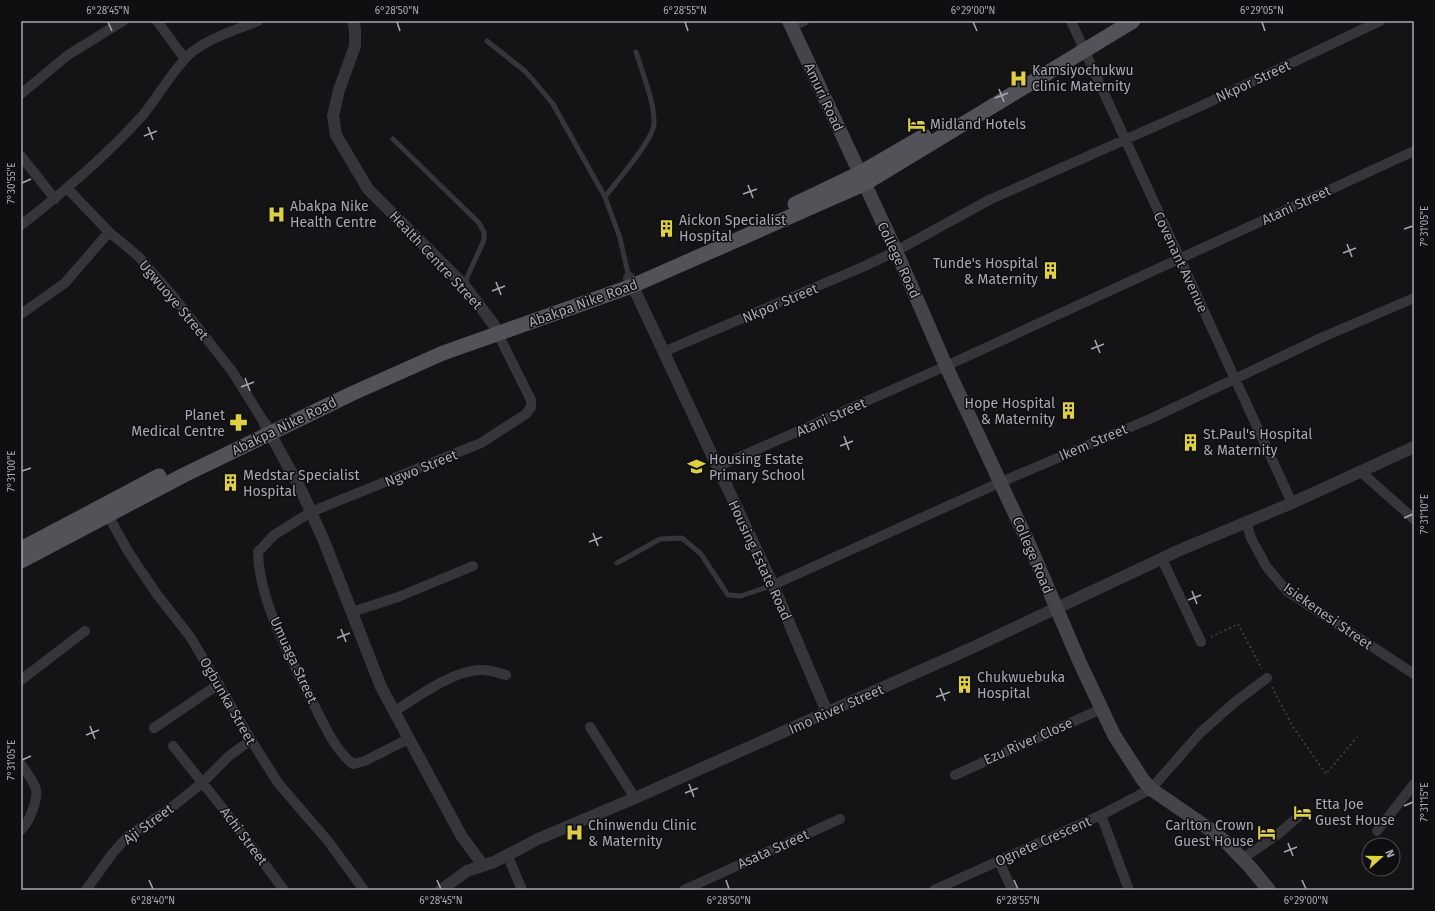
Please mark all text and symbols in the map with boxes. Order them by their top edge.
text: 6°28'45"N [86,5,130,17]
text: 6°28'50"N [375,5,419,17]
text: 6°28'55"N [663,5,707,17]
text: 6°29'00"N [951,5,995,17]
text: 6°29'05"N [1240,5,1284,17]
street label: Nkpor Street [1213,56,1294,106]
street label: Amuri Road [800,60,847,134]
place label: Kamsiyochukwu Clinic Maternity [1032,62,1134,95]
hospital icon: Kamsiyochukwu Clinic Maternity [1009,68,1029,88]
hotel icon: Midland Hotels [907,114,927,134]
place label: Midland Hotels [930,116,1026,133]
text: 7°30'55"E [6,162,18,204]
street label: Atani Street [1259,182,1334,229]
place label: Abakpa Nike Health Centre [290,198,377,231]
hospital icon: Abakpa Nike Health Centre [267,204,287,224]
text: 7°31'05"E [1419,206,1431,246]
street label: Health Centre Street [386,208,486,314]
street label: Covenant Avenue [1150,209,1211,315]
place label: Aickon Specialist Hospital [679,212,787,245]
building icon: Aickon Specialist Hospital [656,218,676,238]
street label: College Road [873,219,924,301]
place label: Tunde's Hospital & Maternity [933,255,1038,288]
street label: Ugwuoye Street [135,257,213,344]
building icon: Tunde's Hospital & Maternity [1041,261,1061,281]
street label: Abakpa Nike Road [526,276,640,331]
street label: Nkpor Street [740,280,821,327]
street label: Abakpa Nike Road [229,394,339,459]
street label: Atani Street [794,394,870,440]
place label: Hope Hospital & Maternity [965,395,1055,428]
building icon: Hope Hospital & Maternity [1058,401,1078,421]
place label: Planet Medical Centre [131,407,226,440]
pharmacy icon: Planet Medical Centre [228,413,248,433]
street label: Ikem Street [1057,420,1131,464]
place label: St.Paul's Hospital & Maternity [1203,426,1312,459]
building icon: St.Paul's Hospital & Maternity [1180,432,1200,452]
street label: Ngwo Street [382,446,461,491]
text: 7°31'00"E [6,450,18,492]
place label: Housing Estate Primary School [709,451,805,484]
school or university icon: Housing Estate Primary School [686,457,706,477]
place label: Medstar Specialist Hospital [243,467,360,500]
building icon: Medstar Specialist Hospital [220,473,240,493]
text: 7°31'10"E [1419,494,1431,534]
street label: Housing Estate Road [724,497,795,623]
street label: College Road [1009,514,1056,596]
street label: Isiekenesi Street [1280,579,1376,654]
street label: Umuaga Street [266,614,321,707]
street label: Ogbunka Street [196,655,260,749]
place label: Chukwuebuka Hospital [977,669,1065,702]
building icon: Chukwuebuka Hospital [954,675,974,695]
street label: Imo River Street [786,681,887,738]
street label: Ezu River Close [981,714,1075,769]
text: 7°31'05"E [6,740,18,780]
text: 7°31'15"E [1419,782,1431,822]
place label: Etta Joe Guest House [1315,796,1395,829]
street label: Aji Street [120,800,177,848]
hotel icon: Etta Joe Guest House [1292,802,1312,822]
street label: Achi Street [216,804,272,870]
street label: Ognete Crescent [993,812,1095,870]
place label: Chinwendu Clinic & Maternity [588,817,697,850]
place label: Carlton Crown Guest House [1165,817,1254,850]
hospital icon: Chinwendu Clinic & Maternity [565,823,585,843]
hotel icon: Carlton Crown Guest House [1257,823,1277,843]
street label: Asata Street [735,826,812,873]
north arrow [1361,837,1401,877]
text: N [1382,848,1397,859]
text: 6°28'40"N [131,895,175,907]
text: 6°28'45"N [419,895,463,907]
text: 6°28'50"N [707,895,751,907]
text: 6°28'55"N [996,895,1040,907]
text: 6°29'00"N [1284,895,1328,907]

